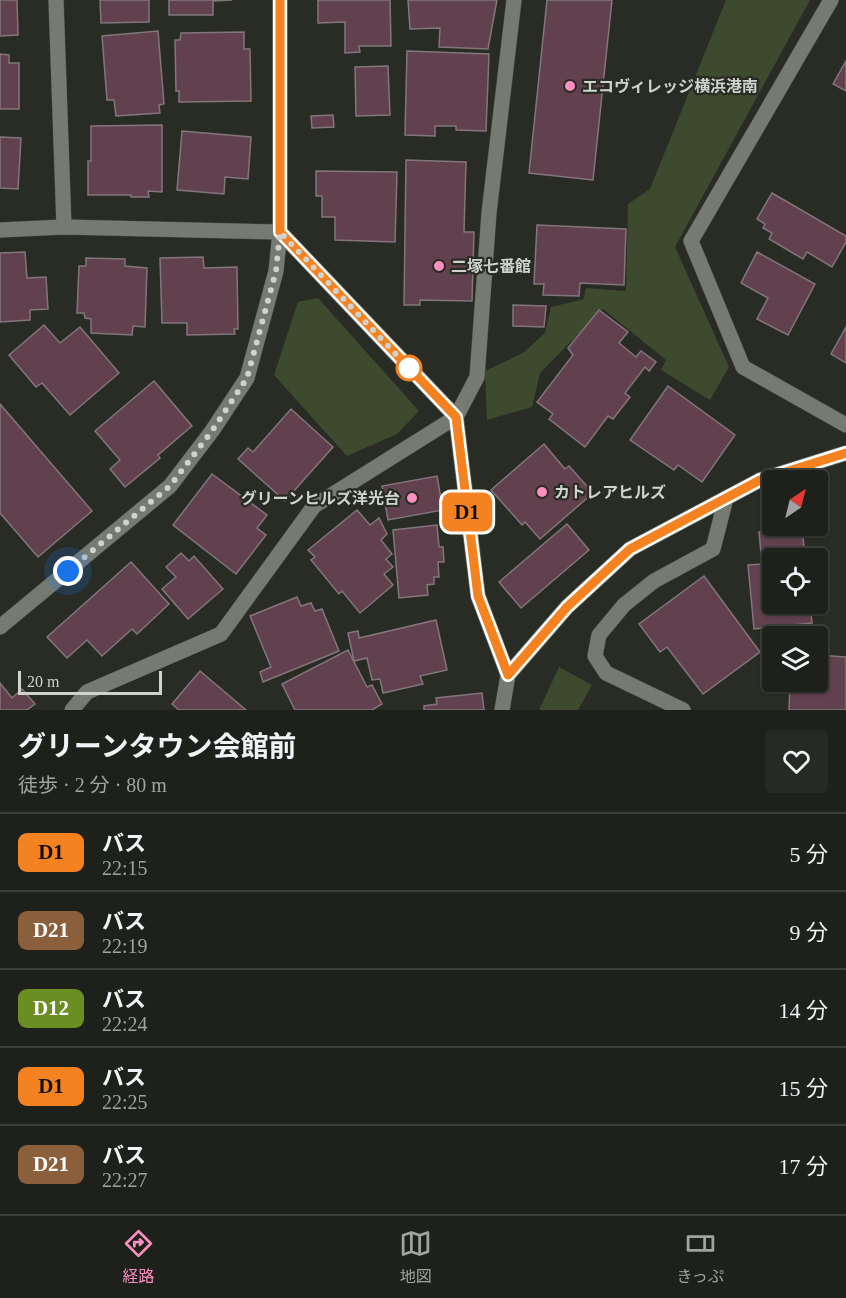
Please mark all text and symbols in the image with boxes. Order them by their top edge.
place label: エコヴィレッジ横浜港南 [582,77,758,95]
marker: エコヴィレッジ横浜港南 [563,79,577,93]
place label: 二塚七番館 [451,258,531,275]
marker: 二塚七番館 [432,259,446,273]
unlabelled marker [396,355,422,381]
north arrow [762,470,828,536]
map controls [762,470,828,692]
place label: カトレアヒルズ [554,484,666,501]
marker: カトレアヒルズ [535,485,549,499]
place label: グリーンヒルズ洋光台 [241,489,400,507]
marker: グリーンヒルズ洋光台 [405,491,419,505]
line badge: D1 [440,492,494,532]
text: D1 [454,500,480,524]
button: locate [762,548,828,614]
your location [53,556,83,586]
button: layers [762,626,828,692]
scale bar [18,668,162,696]
text: 20 m [27,673,59,690]
button: heart [765,730,828,793]
text: グリーンタウン会館前 [18,731,297,762]
text: 徒歩 · 2 分 · 80 m [18,774,167,796]
text: バス [102,831,146,856]
text: D1 [38,840,64,864]
text: 5 分 [789,842,828,867]
text: 22:15 [102,857,148,879]
text: バス [102,909,146,934]
text: D21 [33,918,69,942]
text: 9 分 [789,920,828,945]
text: 22:19 [102,935,148,957]
text: バス [102,987,146,1012]
text: D12 [33,996,69,1020]
text: 14 分 [778,998,828,1023]
text: 22:24 [102,1013,148,1035]
text: バス [102,1065,146,1090]
text: D1 [38,1074,64,1098]
text: 15 分 [778,1076,828,1101]
text: 22:25 [102,1091,148,1113]
text: バス [102,1143,146,1168]
text: D21 [33,1152,69,1176]
text: 17 分 [778,1154,828,1179]
text: 22:27 [102,1169,148,1191]
tab: 経路 [122,1227,155,1287]
tab: 地図 [399,1227,432,1287]
tab: きっぷ [677,1227,724,1287]

